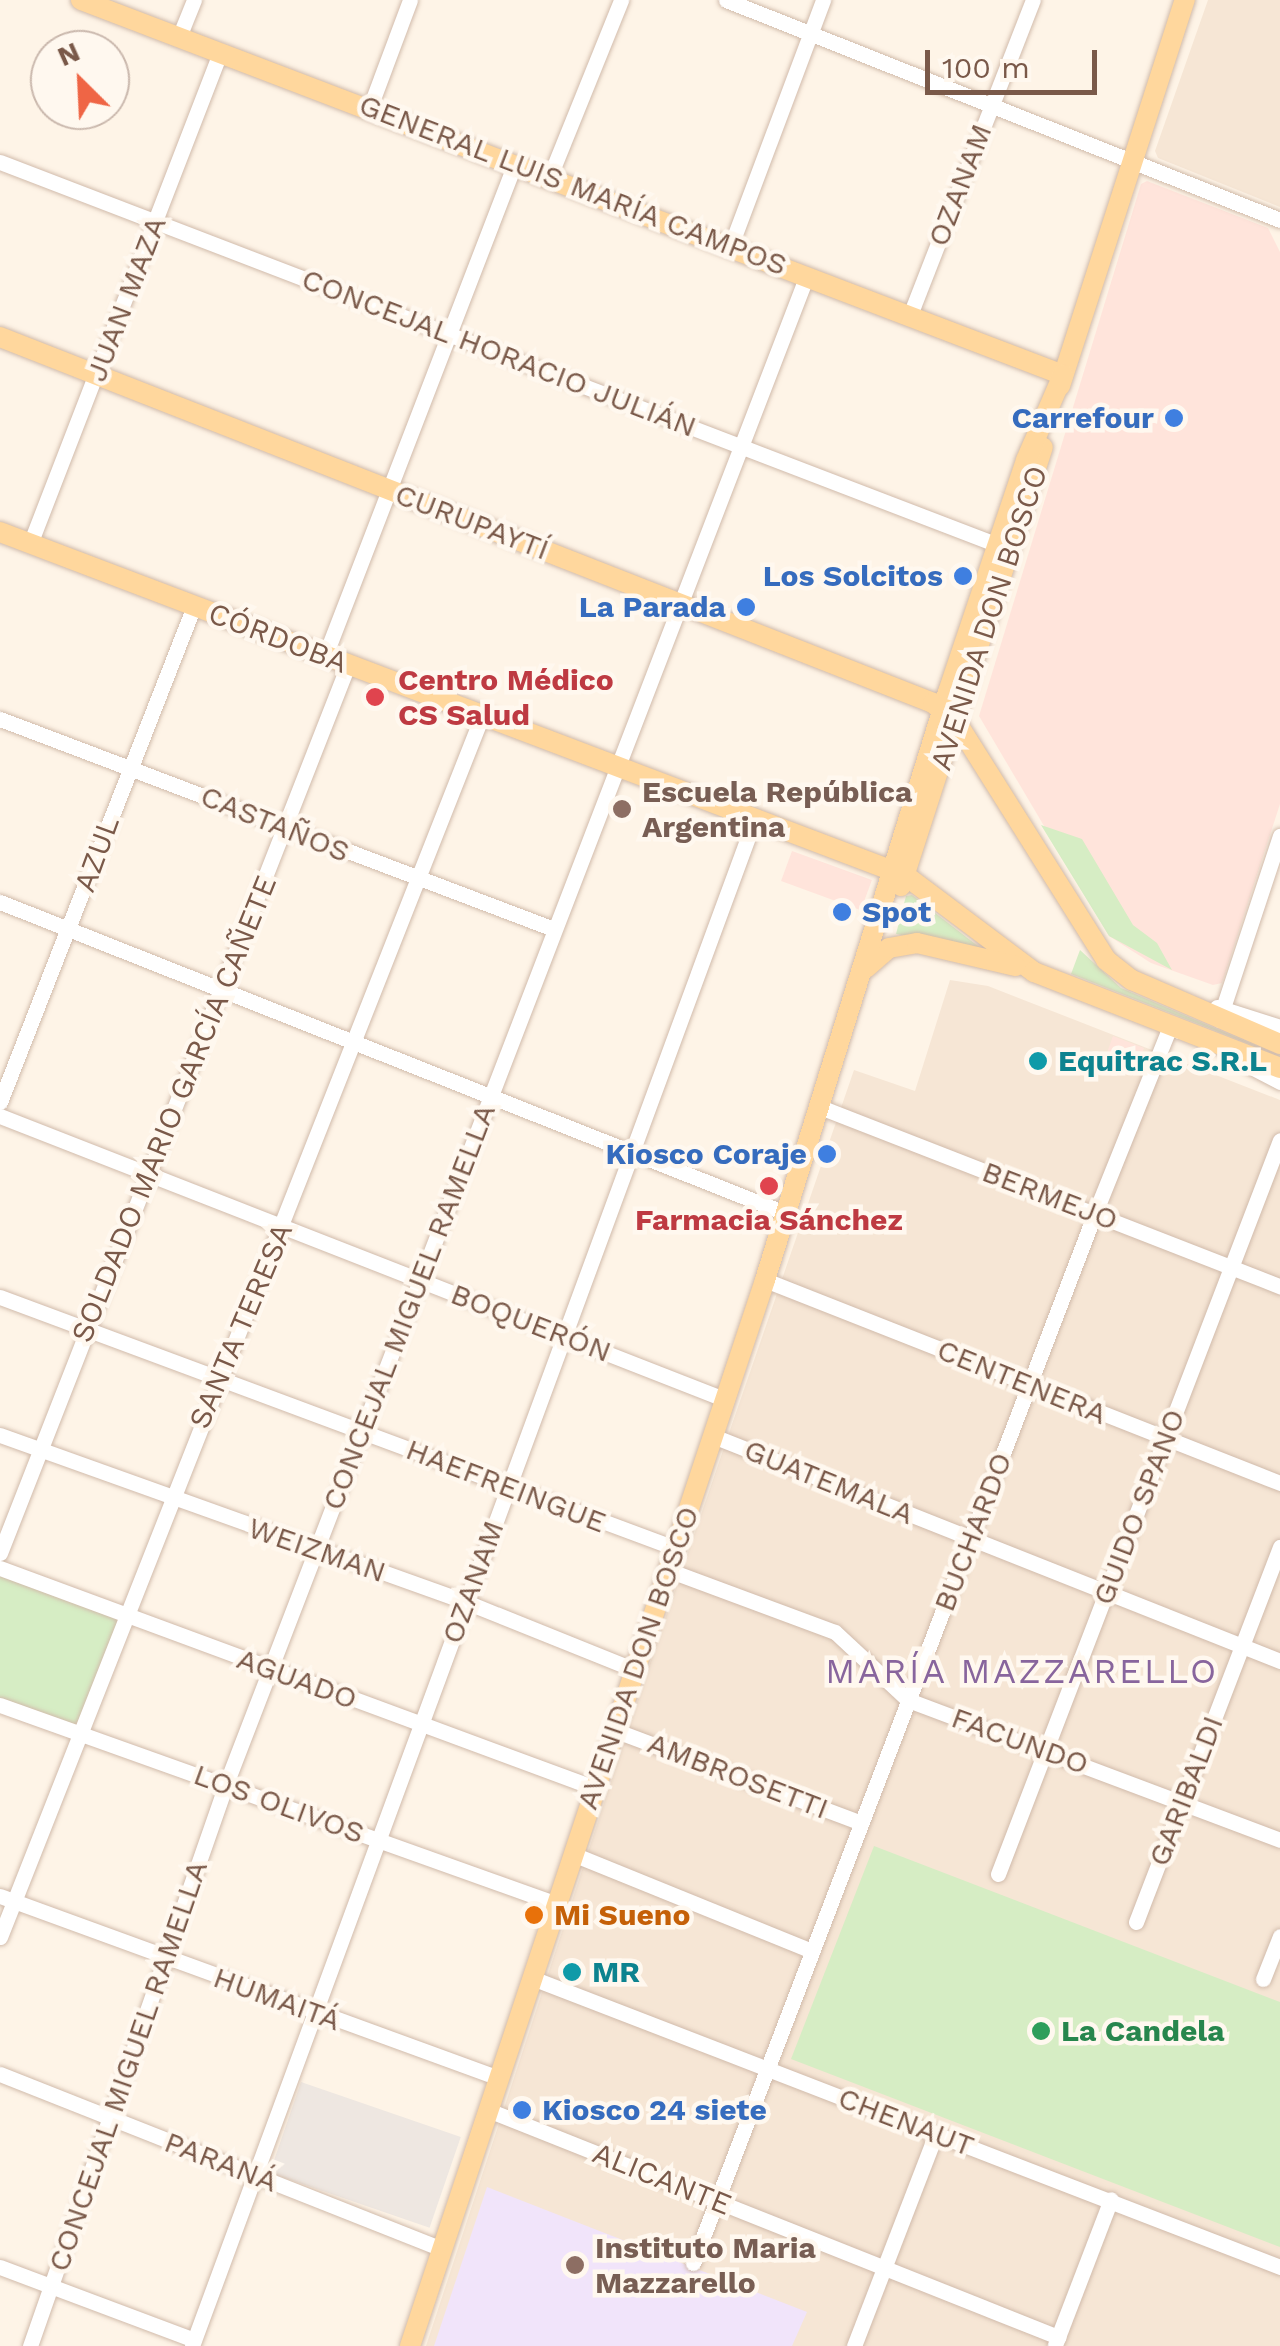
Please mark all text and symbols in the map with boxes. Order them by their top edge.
north arrow [30,30,130,130]
scale bar [930,30,1102,92]
text: N [52,35,85,73]
text: 100 m [942,50,1030,85]
street label: GENERAL LUIS MARÍA CAMPOS [353,86,793,284]
street label: OZANAM [920,119,1000,251]
street label: JUAN MAZA [78,211,174,387]
street label: CONCEJAL HORACIO JULIÁN [296,261,702,445]
place label: Carrefour [1012,400,1154,436]
marker: Carrefour [1163,407,1185,429]
street label: AVENIDA DON BOSCO [923,461,1055,775]
street label: CURUPAYTÍ [390,476,554,568]
place label: Los Solcitos [763,558,943,594]
marker: Los Solcitos [952,565,974,587]
place label: La Parada [578,589,726,625]
street label: CÓRDOBA [203,595,353,681]
marker: La Parada [735,596,757,618]
place label: Centro Médico CS Salud [398,662,614,732]
marker: Centro Médico CS Salud [362,684,388,710]
place label: Escuela República Argentina [642,774,913,844]
street label: CASTAÑOS [195,778,355,870]
marker: Escuela República Argentina [611,798,633,820]
street label: AZUL [67,811,127,897]
street label: SOLDADO MARIO GARCÍA CAÑETE [63,870,285,1348]
place label: Spot [862,894,931,930]
marker: Spot [831,901,853,923]
place label: Equitrac S.R.L [1058,1043,1267,1079]
marker: Equitrac S.R.L [1027,1050,1049,1072]
street label: CONCEJAL MIGUEL RAMELLA [314,1098,504,1516]
place label: Kiosco Coraje [605,1136,807,1172]
marker: Kiosco Coraje [816,1143,838,1165]
street label: BERMEJO [977,1154,1123,1238]
marker: Farmacia Sánchez [758,1175,780,1197]
place label: Farmacia Sánchez [635,1202,903,1238]
street label: SANTA TERESA [181,1217,301,1435]
street label: BOQUERÓN [446,1276,616,1370]
street label: CENTENERA [932,1332,1112,1432]
street label: GUIDO SPANO [1085,1404,1193,1610]
street label: HAEFREINGUE [401,1431,611,1541]
street label: GUATEMALA [739,1432,919,1532]
street label: BUCHARDO [926,1447,1020,1617]
street label: AVENIDA DON BOSCO [569,1501,707,1815]
street label: WEIZMAN [243,1510,391,1590]
street label: OZANAM [434,1516,512,1648]
street label: AGUADO [232,1641,362,1717]
district label: MARÍA MAZZARELLO [825,1650,1219,1692]
street label: FACUNDO [947,1700,1093,1782]
street label: GARIBALDI [1141,1711,1231,1871]
street label: AMBROSETTI [643,1725,833,1827]
street label: LOS OLIVOS [189,1756,369,1852]
street label: CONCEJAL MIGUEL RAMELLA [40,1855,216,2277]
place label: Mi Sueno [554,1897,690,1933]
marker: Mi Sueno [523,1904,545,1926]
place label: MR [592,1954,640,1990]
street label: HUMAITÁ [208,1959,346,2039]
marker: MR [561,1961,583,1983]
place label: La Candela [1061,2013,1225,2049]
marker: La Candela [1030,2020,1052,2042]
street label: CHENAUT [833,2080,979,2164]
place label: Kiosco 24 siete [542,2092,767,2128]
marker: Kiosco 24 siete [511,2099,533,2121]
street label: PARANÁ [159,2124,283,2200]
street label: ALICANTE [587,2135,737,2223]
place label: Instituto Maria Mazzarello [595,2230,816,2300]
marker: Instituto Maria Mazzarello [564,2254,586,2276]

